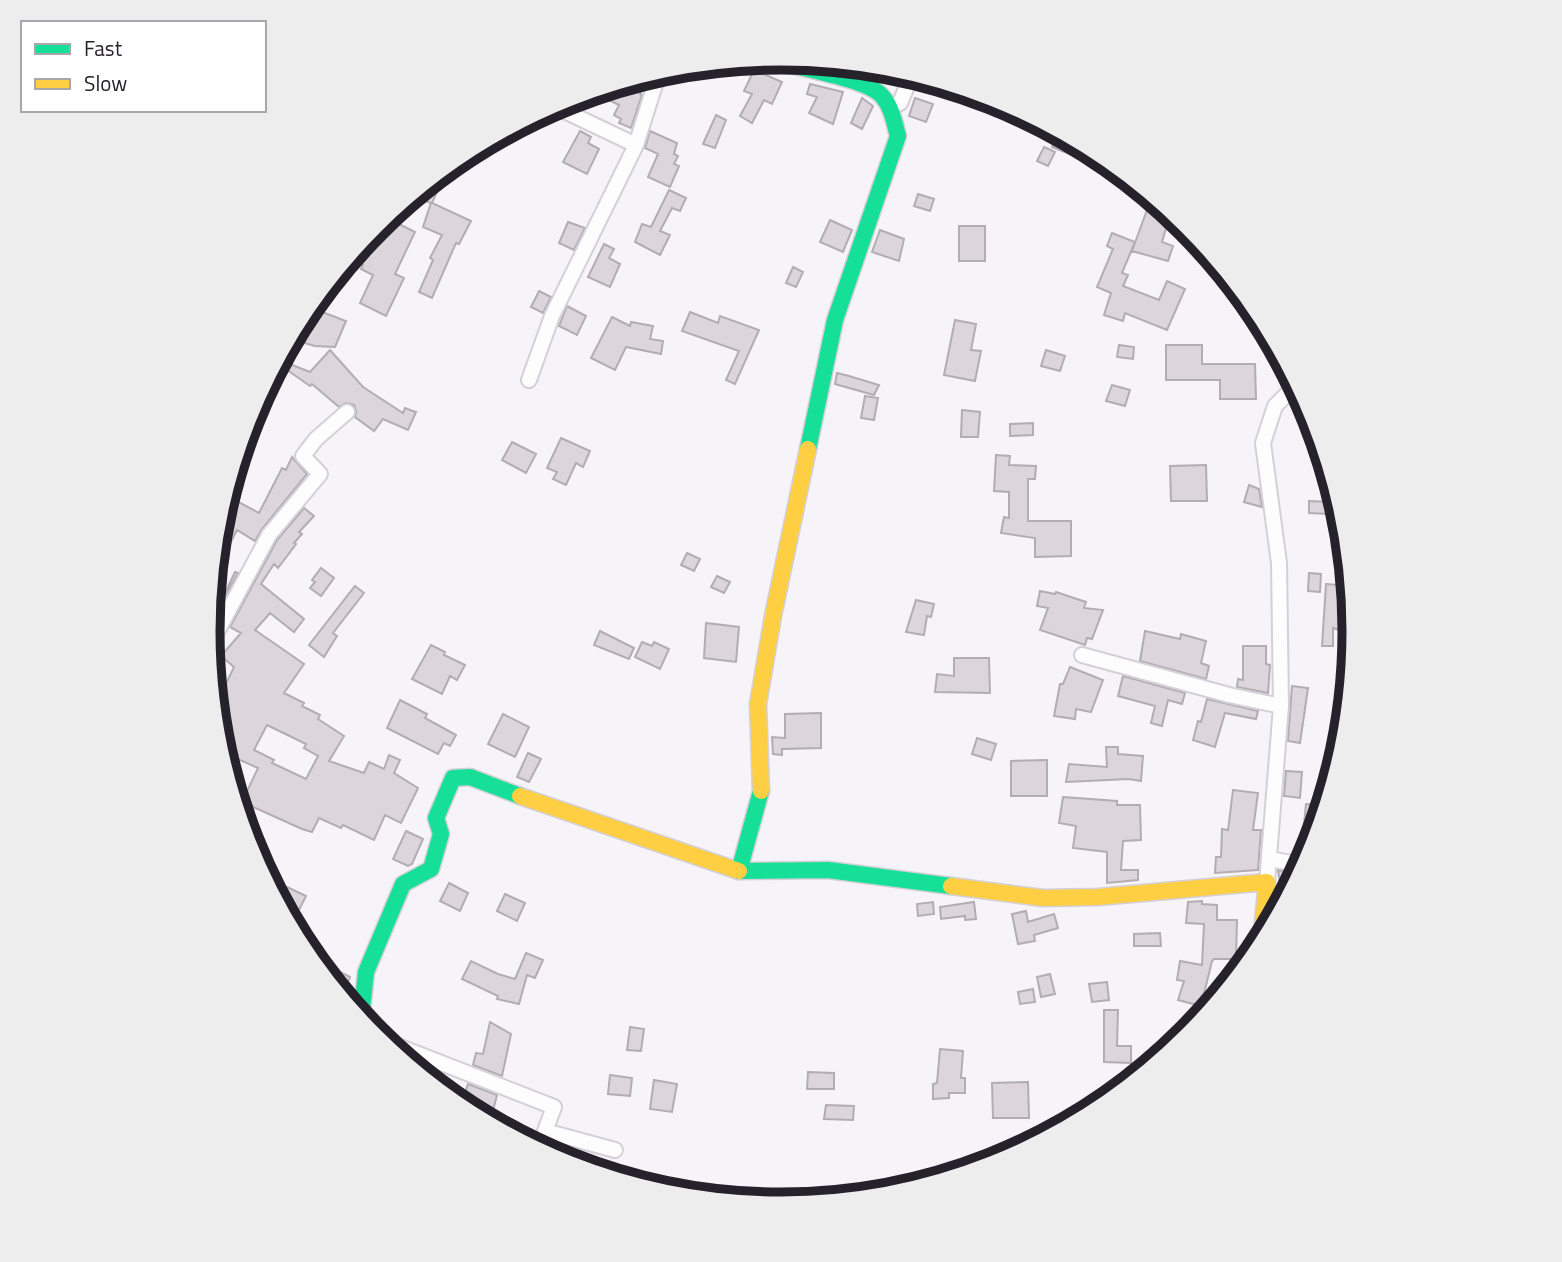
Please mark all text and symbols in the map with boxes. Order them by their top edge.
legend [21,21,266,112]
text: Fast [84,32,123,64]
text: Slow [84,67,127,99]

